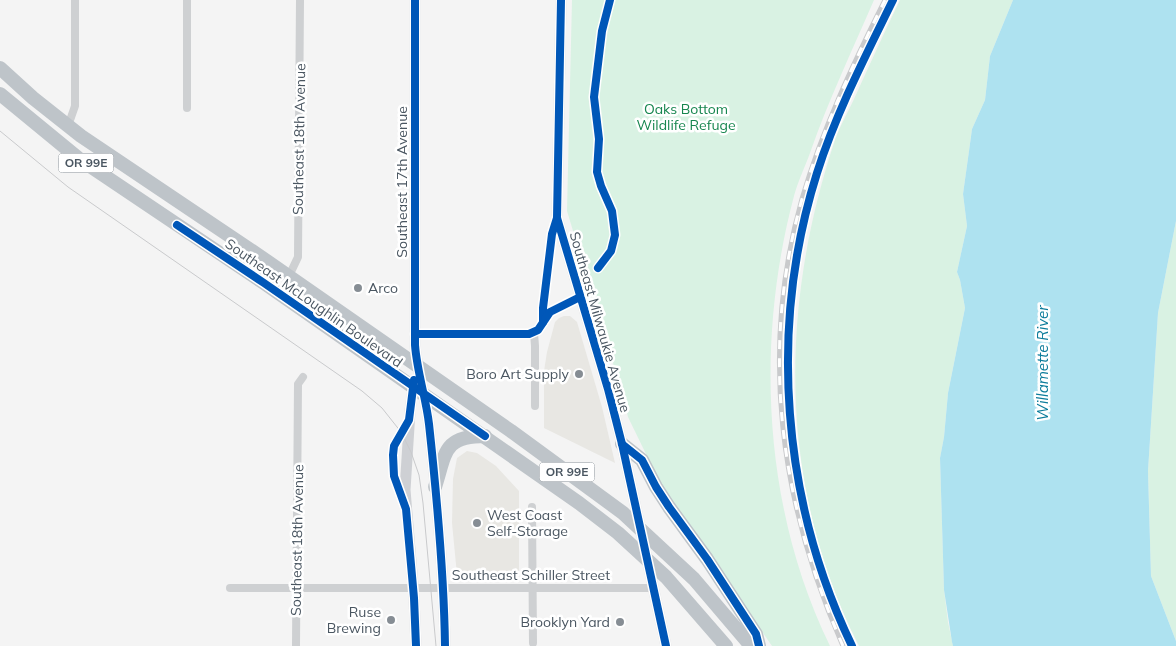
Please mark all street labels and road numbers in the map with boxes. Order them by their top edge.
street label: Southeast 18th Avenue [289,63,309,215]
street label: Southeast 17th Avenue [393,106,411,258]
road number: OR 99E [58,154,114,172]
street label: Southeast Milwaukie Avenue [566,230,634,414]
street label: Southeast McLoughlin Boulevard [222,235,406,371]
road number: OR 99E [540,462,594,482]
street label: Southeast 18th Avenue [287,464,307,616]
street label: Southeast Schiller Street [452,566,610,584]

